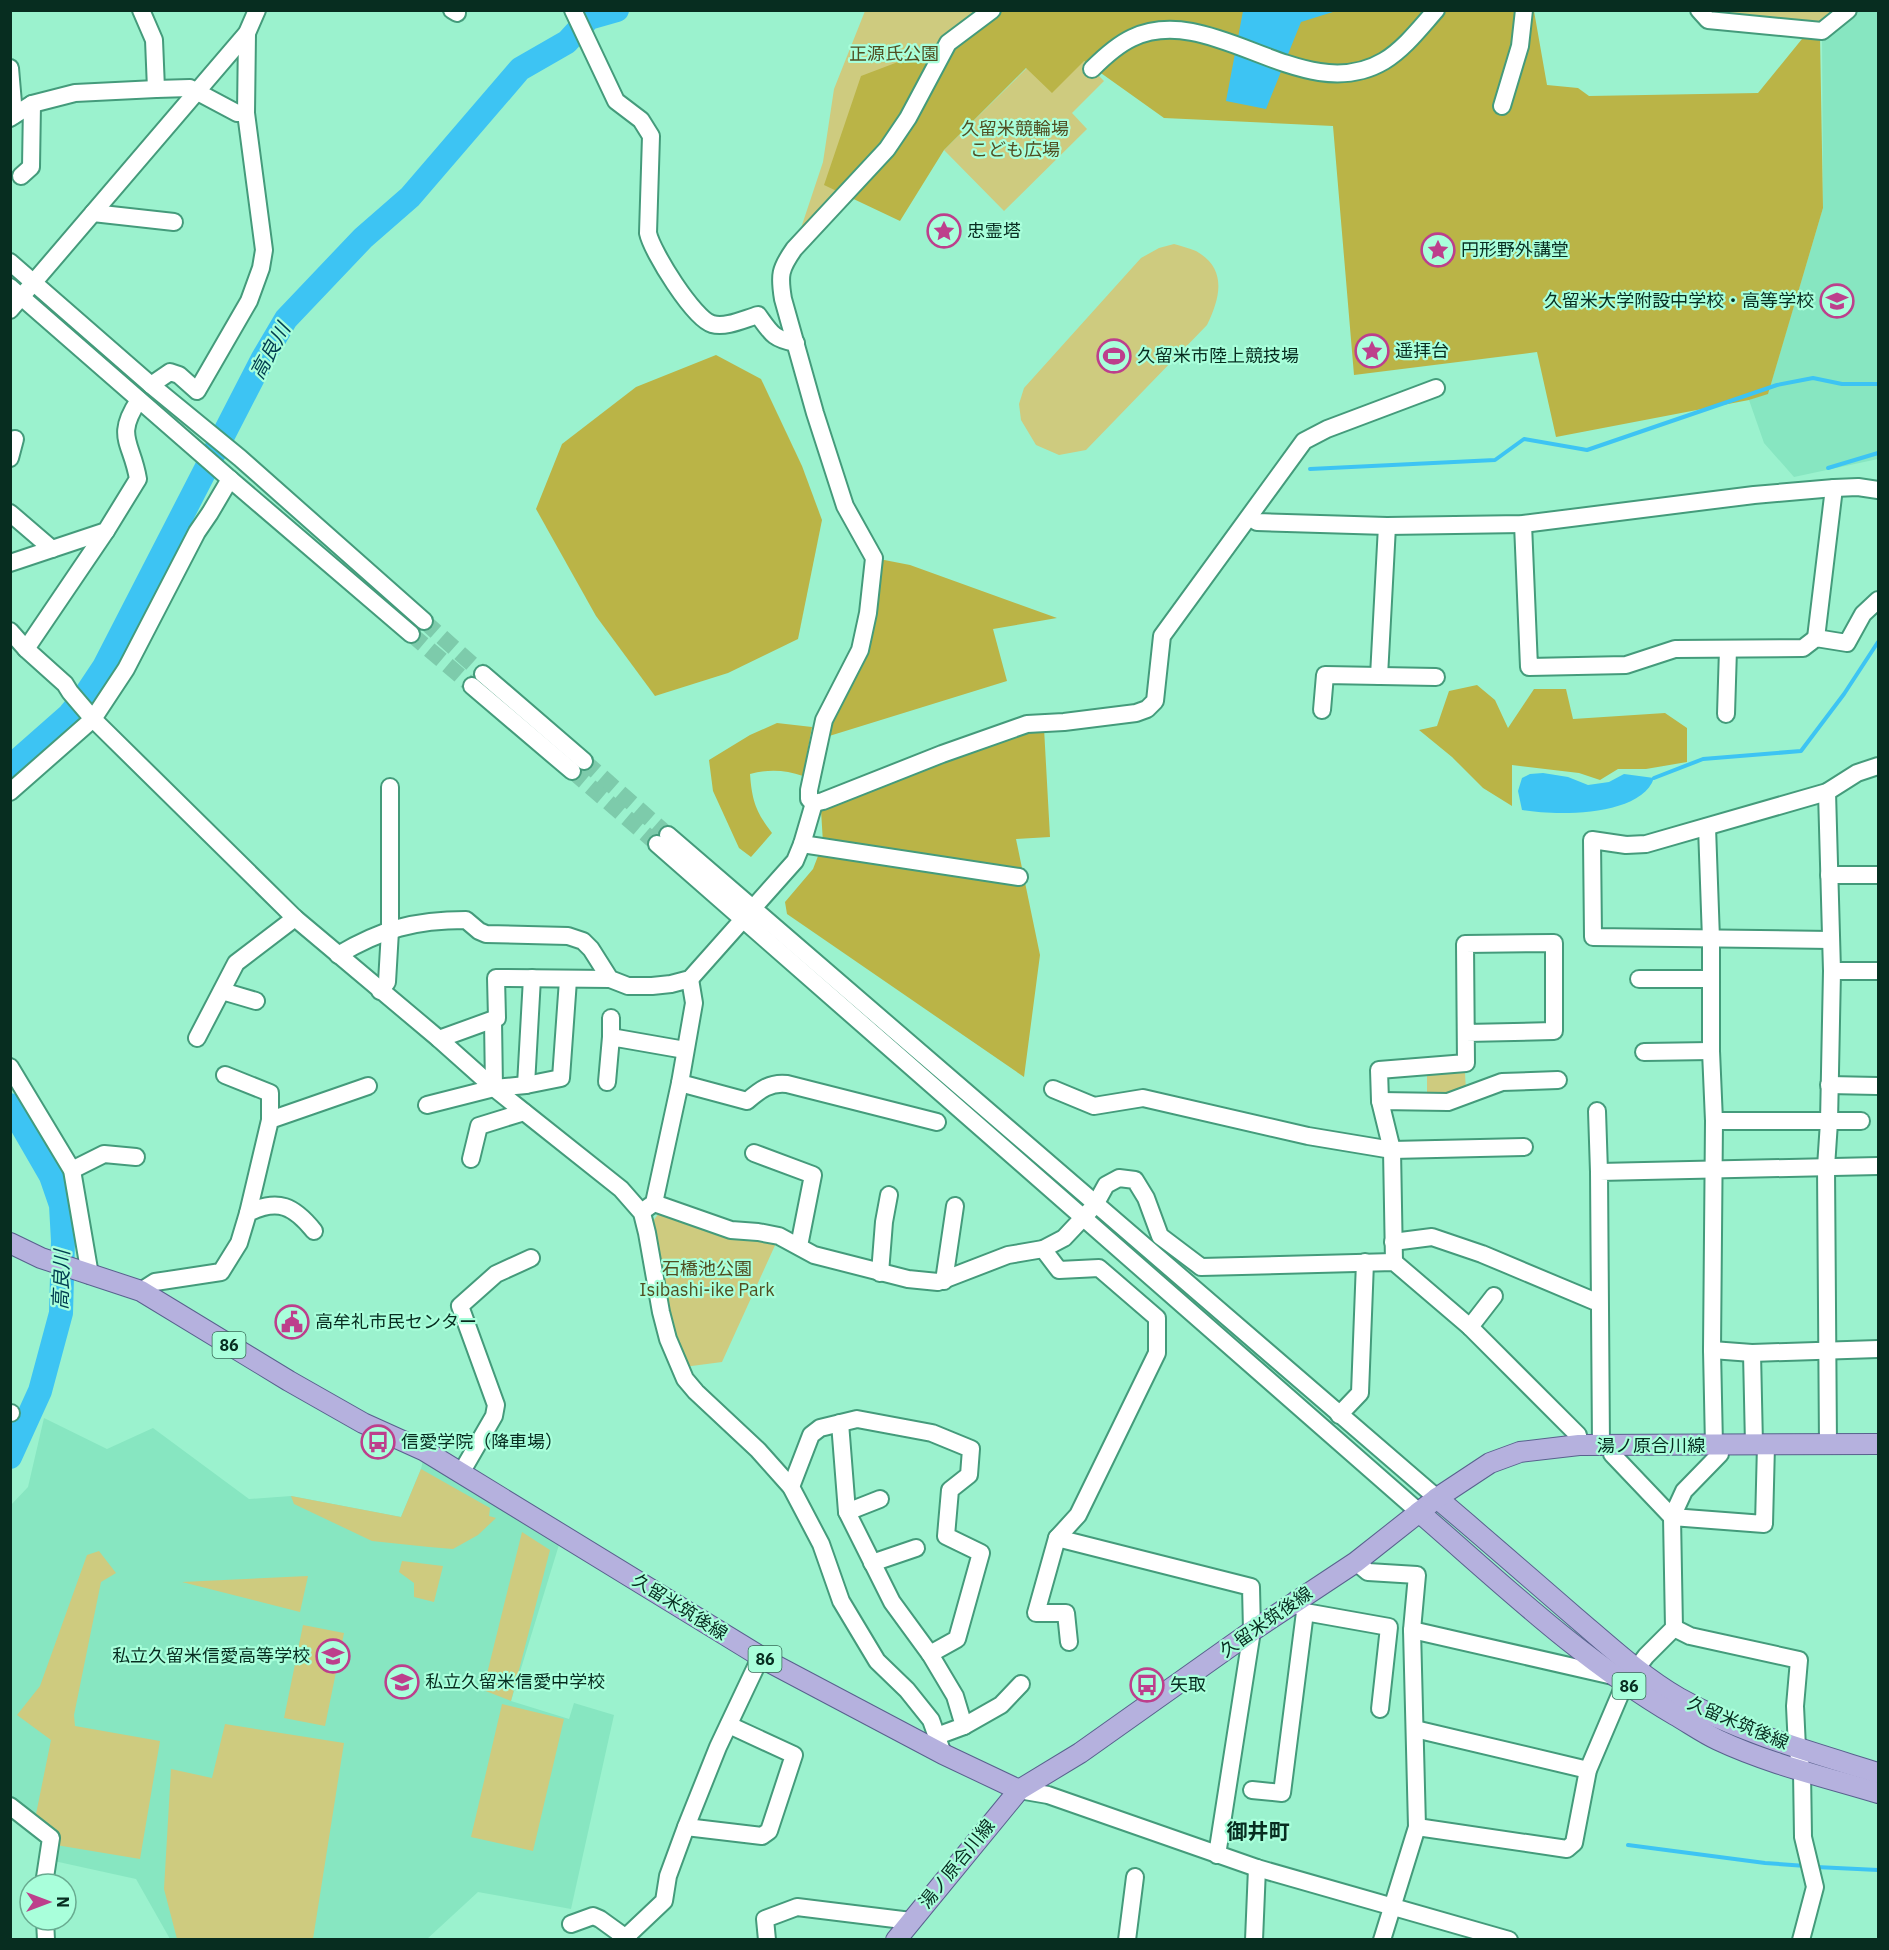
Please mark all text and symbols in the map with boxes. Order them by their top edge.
park label: 正源氏公園 [849,42,939,65]
park label: 久留米競輪場 こども広場 [961,117,1069,161]
place icon: 忠霊塔 [926,213,962,249]
place label: 忠霊塔 [967,219,1021,242]
place icon: 円形野外講堂 [1420,232,1456,268]
place label: 円形野外講堂 [1461,238,1569,261]
school or university icon: 久留米大学附設中学校・高等学校 [1819,283,1855,319]
place label: 久留米大学附設中学校・高等学校 [1544,289,1814,312]
water label: 高良川 [243,316,297,384]
place icon: 遥拝台 [1354,333,1390,369]
sports icon: 久留米市陸上競技場 [1096,338,1132,374]
place label: 遥拝台 [1395,339,1449,362]
place label: 久留米市陸上競技場 [1137,344,1299,367]
water label: 高良川 [46,1248,75,1310]
park label: 石橋池公園 Isibashi-ike Park [639,1257,775,1301]
public building icon: 高牟礼市民センター [274,1304,310,1340]
place label: 高牟礼市民センター [315,1310,477,1333]
road number: 86 [212,1332,246,1358]
bus stop icon: 信愛学院（降車場） [360,1424,396,1460]
place label: 信愛学院（降車場） [401,1430,563,1453]
street label: 湯ノ原合川線 [1597,1434,1705,1457]
street label: 久留米筑後線 [628,1568,732,1645]
street label: 久留米筑後線 [1215,1581,1317,1662]
school or university icon: 私立久留米信愛高等学校 [315,1638,351,1674]
place label: 私立久留米信愛高等学校 [112,1644,310,1667]
road number: 86 [748,1646,782,1672]
school or university icon: 私立久留米信愛中学校 [384,1664,420,1700]
bus stop icon: 矢取 [1129,1667,1165,1703]
place label: 私立久留米信愛中学校 [425,1670,605,1693]
place label: 矢取 [1170,1673,1206,1696]
road number: 86 [1612,1673,1646,1699]
street label: 久留米筑後線 [1684,1691,1792,1754]
street label: 湯ノ原合川線 [914,1814,1000,1913]
district label: 御井町 [1227,1817,1290,1845]
north arrow [18,1872,78,1932]
text: N [53,1896,73,1908]

